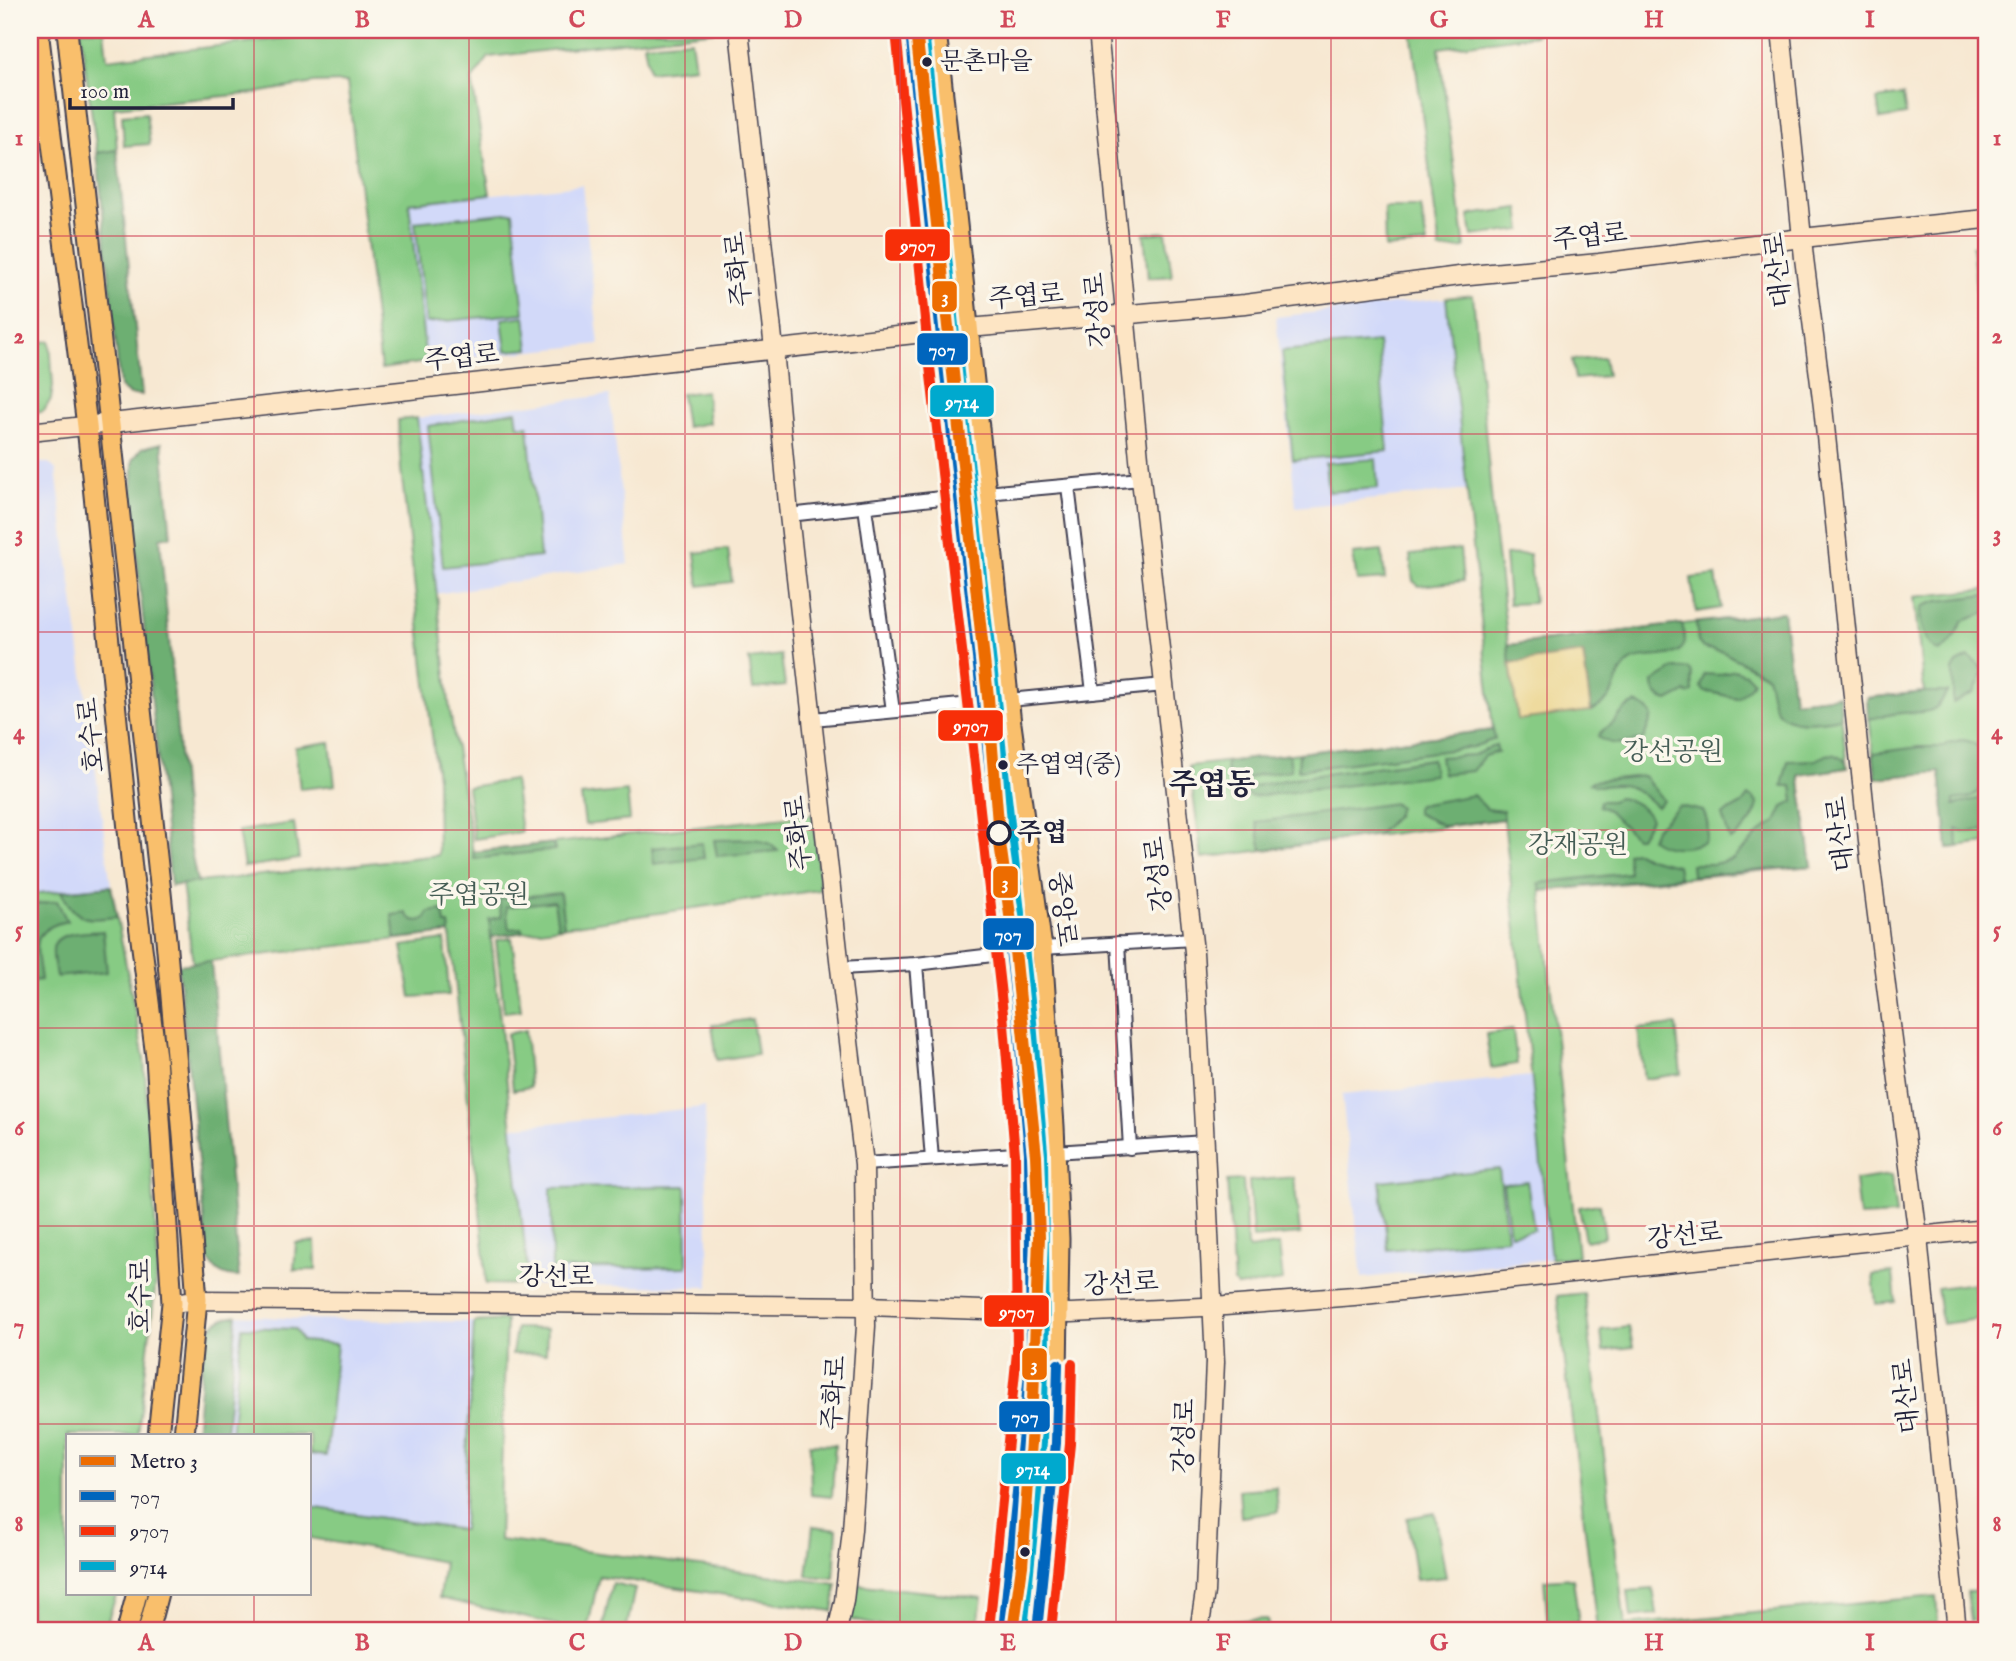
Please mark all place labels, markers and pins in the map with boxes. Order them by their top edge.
place label: 문촌마을 [940,47,1033,78]
marker: 문촌마을 [920,55,934,69]
place label: 주엽역(중) [1016,750,1121,781]
marker: 주엽역(중) [996,758,1010,772]
place label: 주엽 [1017,817,1067,850]
marker: 주엽 [987,821,1011,845]
unlabelled marker [1018,1545,1032,1559]

